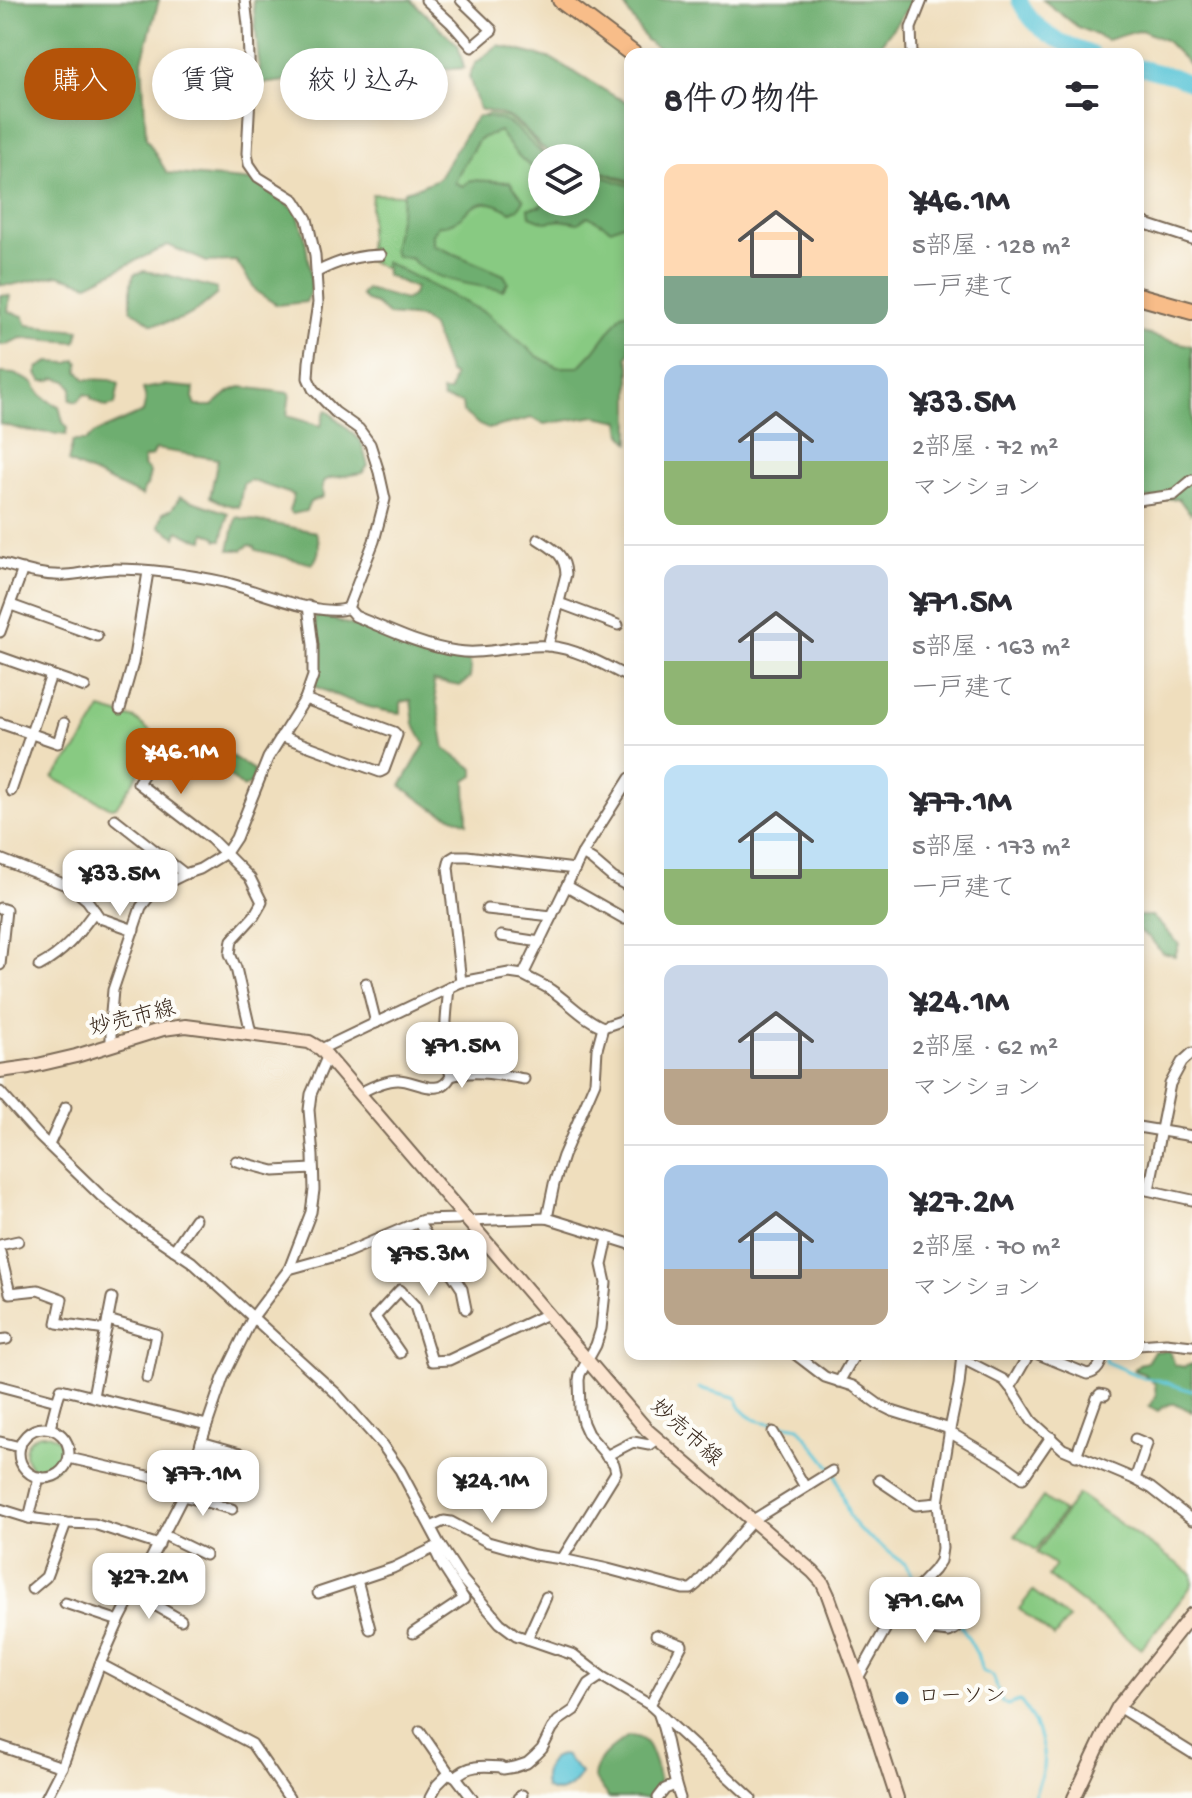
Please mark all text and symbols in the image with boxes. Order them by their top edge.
chip: 購入 [24,48,136,120]
chip: 賃貸 [152,48,264,120]
chip: 絞り込み [280,48,448,120]
icon: filters [1060,74,1104,118]
text: 8件の物件 [664,83,819,123]
map controls [528,144,600,216]
button: layers [528,144,600,216]
text: ¥46.1M [912,183,1009,223]
icon: home [728,196,824,292]
text: 5部屋 · 128 m² [912,233,1071,264]
text: 一戸建て [912,274,1016,305]
text: ¥33.5M [912,384,1015,424]
icon: home [728,397,824,493]
text: 2部屋 · 72 m² [912,434,1058,465]
text: マンション [912,475,1041,506]
text: ¥71.5M [912,584,1011,624]
icon: home [728,597,824,693]
text: 5部屋 · 163 m² [912,634,1070,665]
text: 一戸建て [912,675,1016,706]
pin: ¥46.1M [116,728,246,796]
text: ¥46.1M [144,738,218,769]
text: ¥77.1M [912,784,1011,824]
icon: home [728,797,824,893]
text: 5部屋 · 173 m² [912,834,1071,865]
pin: ¥33.5M [55,850,185,918]
text: ¥33.5M [81,860,159,891]
text: 一戸建て [912,875,1016,906]
text: ¥24.1M [912,984,1009,1024]
street label: 妙売市線 [87,996,179,1043]
icon: home [728,997,824,1093]
pin: ¥71.5M [397,1022,527,1090]
text: ¥71.5M [424,1032,500,1063]
text: 2部屋 · 62 m² [912,1034,1058,1065]
text: マンション [912,1075,1041,1106]
text: ¥27.2M [912,1184,1013,1224]
icon: home [728,1197,824,1293]
pin: ¥75.3M [364,1230,494,1298]
text: 2部屋 · 70 m² [912,1234,1060,1265]
text: ¥75.3M [390,1240,468,1271]
text: マンション [912,1275,1041,1306]
street label: 妙売市線 [644,1394,727,1473]
pin: ¥77.1M [138,1450,268,1518]
pin: ¥24.1M [427,1457,557,1525]
text: ¥77.1M [165,1460,241,1491]
text: ¥24.1M [455,1467,529,1498]
pin: ¥27.2M [84,1553,214,1621]
text: ¥27.2M [110,1563,188,1594]
pin: ¥71.6M [860,1577,990,1645]
text: ¥71.6M [887,1587,963,1618]
place label: ローソン [918,1685,1006,1711]
marker: ローソン [893,1689,911,1707]

